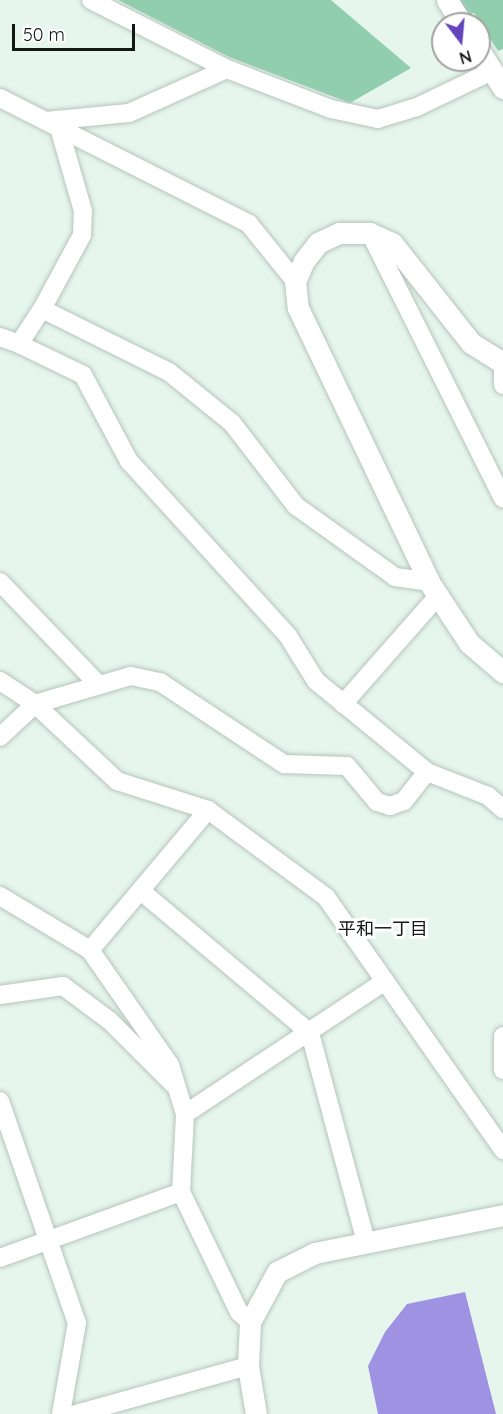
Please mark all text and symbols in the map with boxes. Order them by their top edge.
scale bar [15,12,138,50]
north arrow [431,12,491,72]
text: 50 m [23,23,65,46]
text: N [457,46,474,69]
district label: 平和一丁目 [338,918,428,940]

